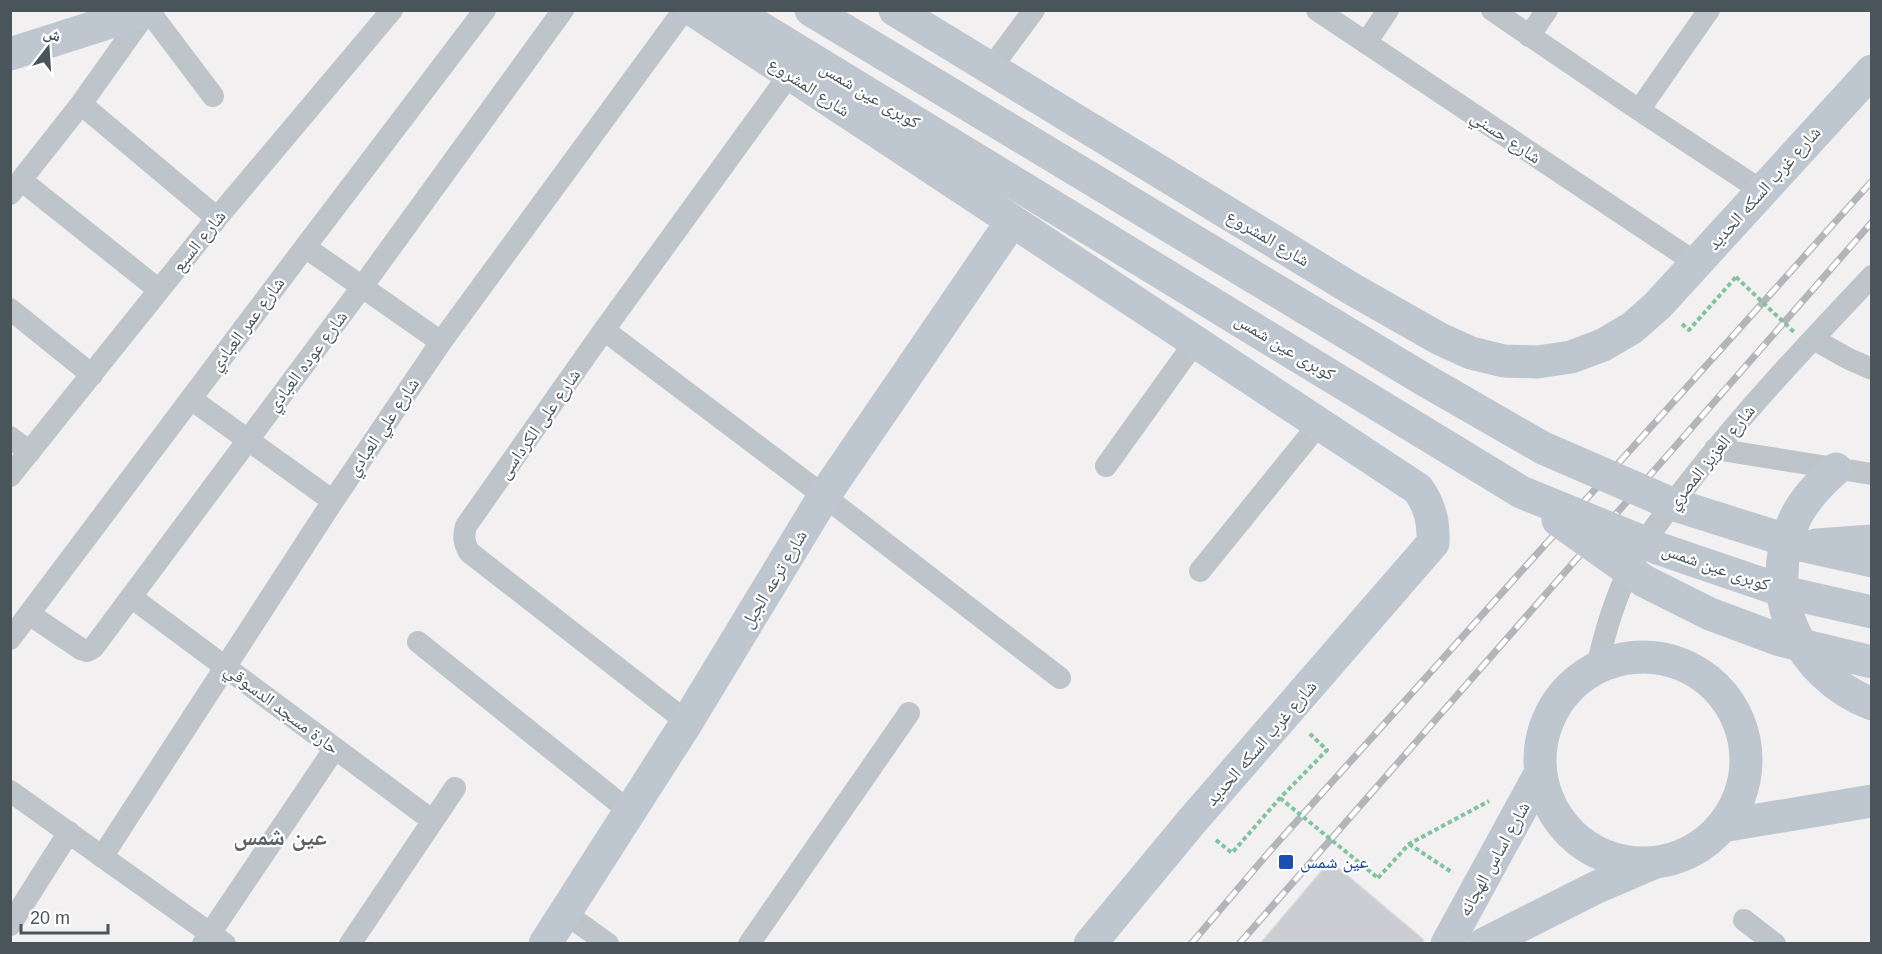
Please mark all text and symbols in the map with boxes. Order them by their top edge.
north arrow [18,18,78,78]
text: ش [41,24,63,46]
street label: شارع المشروع [764,53,854,122]
street label: كوبرى عين شمس [816,57,924,134]
street label: شارع حسني [1465,106,1545,172]
street label: شارع غرب السكه الحديد [1703,122,1825,255]
street label: شارع المشروع [1222,205,1313,271]
street label: شارع السبع [168,206,231,277]
street label: شارع عمر العبادي [205,273,292,377]
street label: شارع عوده العبادي [263,307,355,418]
street label: كوبرى عين شمس [1231,309,1339,386]
street label: شارع على الكرداسى [494,365,585,483]
street label: شارع علي العبادي [343,374,427,482]
street label: شارع العزيز المصري [1663,401,1763,516]
street label: شارع ترعه الجبل [737,526,812,632]
street label: كوبرى عين شمس [1659,539,1773,596]
street label: حارة مسجد الدسوقي [218,660,343,762]
street label: شارع غرب السكه الحديد [1201,676,1322,810]
street label: شارع اساس الهجانه [1454,798,1535,920]
district label: عين شمس [233,823,327,851]
place label: عين شمس [1300,852,1369,873]
marker: عين شمس [1277,853,1295,871]
scale bar [21,897,108,935]
text: 20 m [30,908,70,928]

